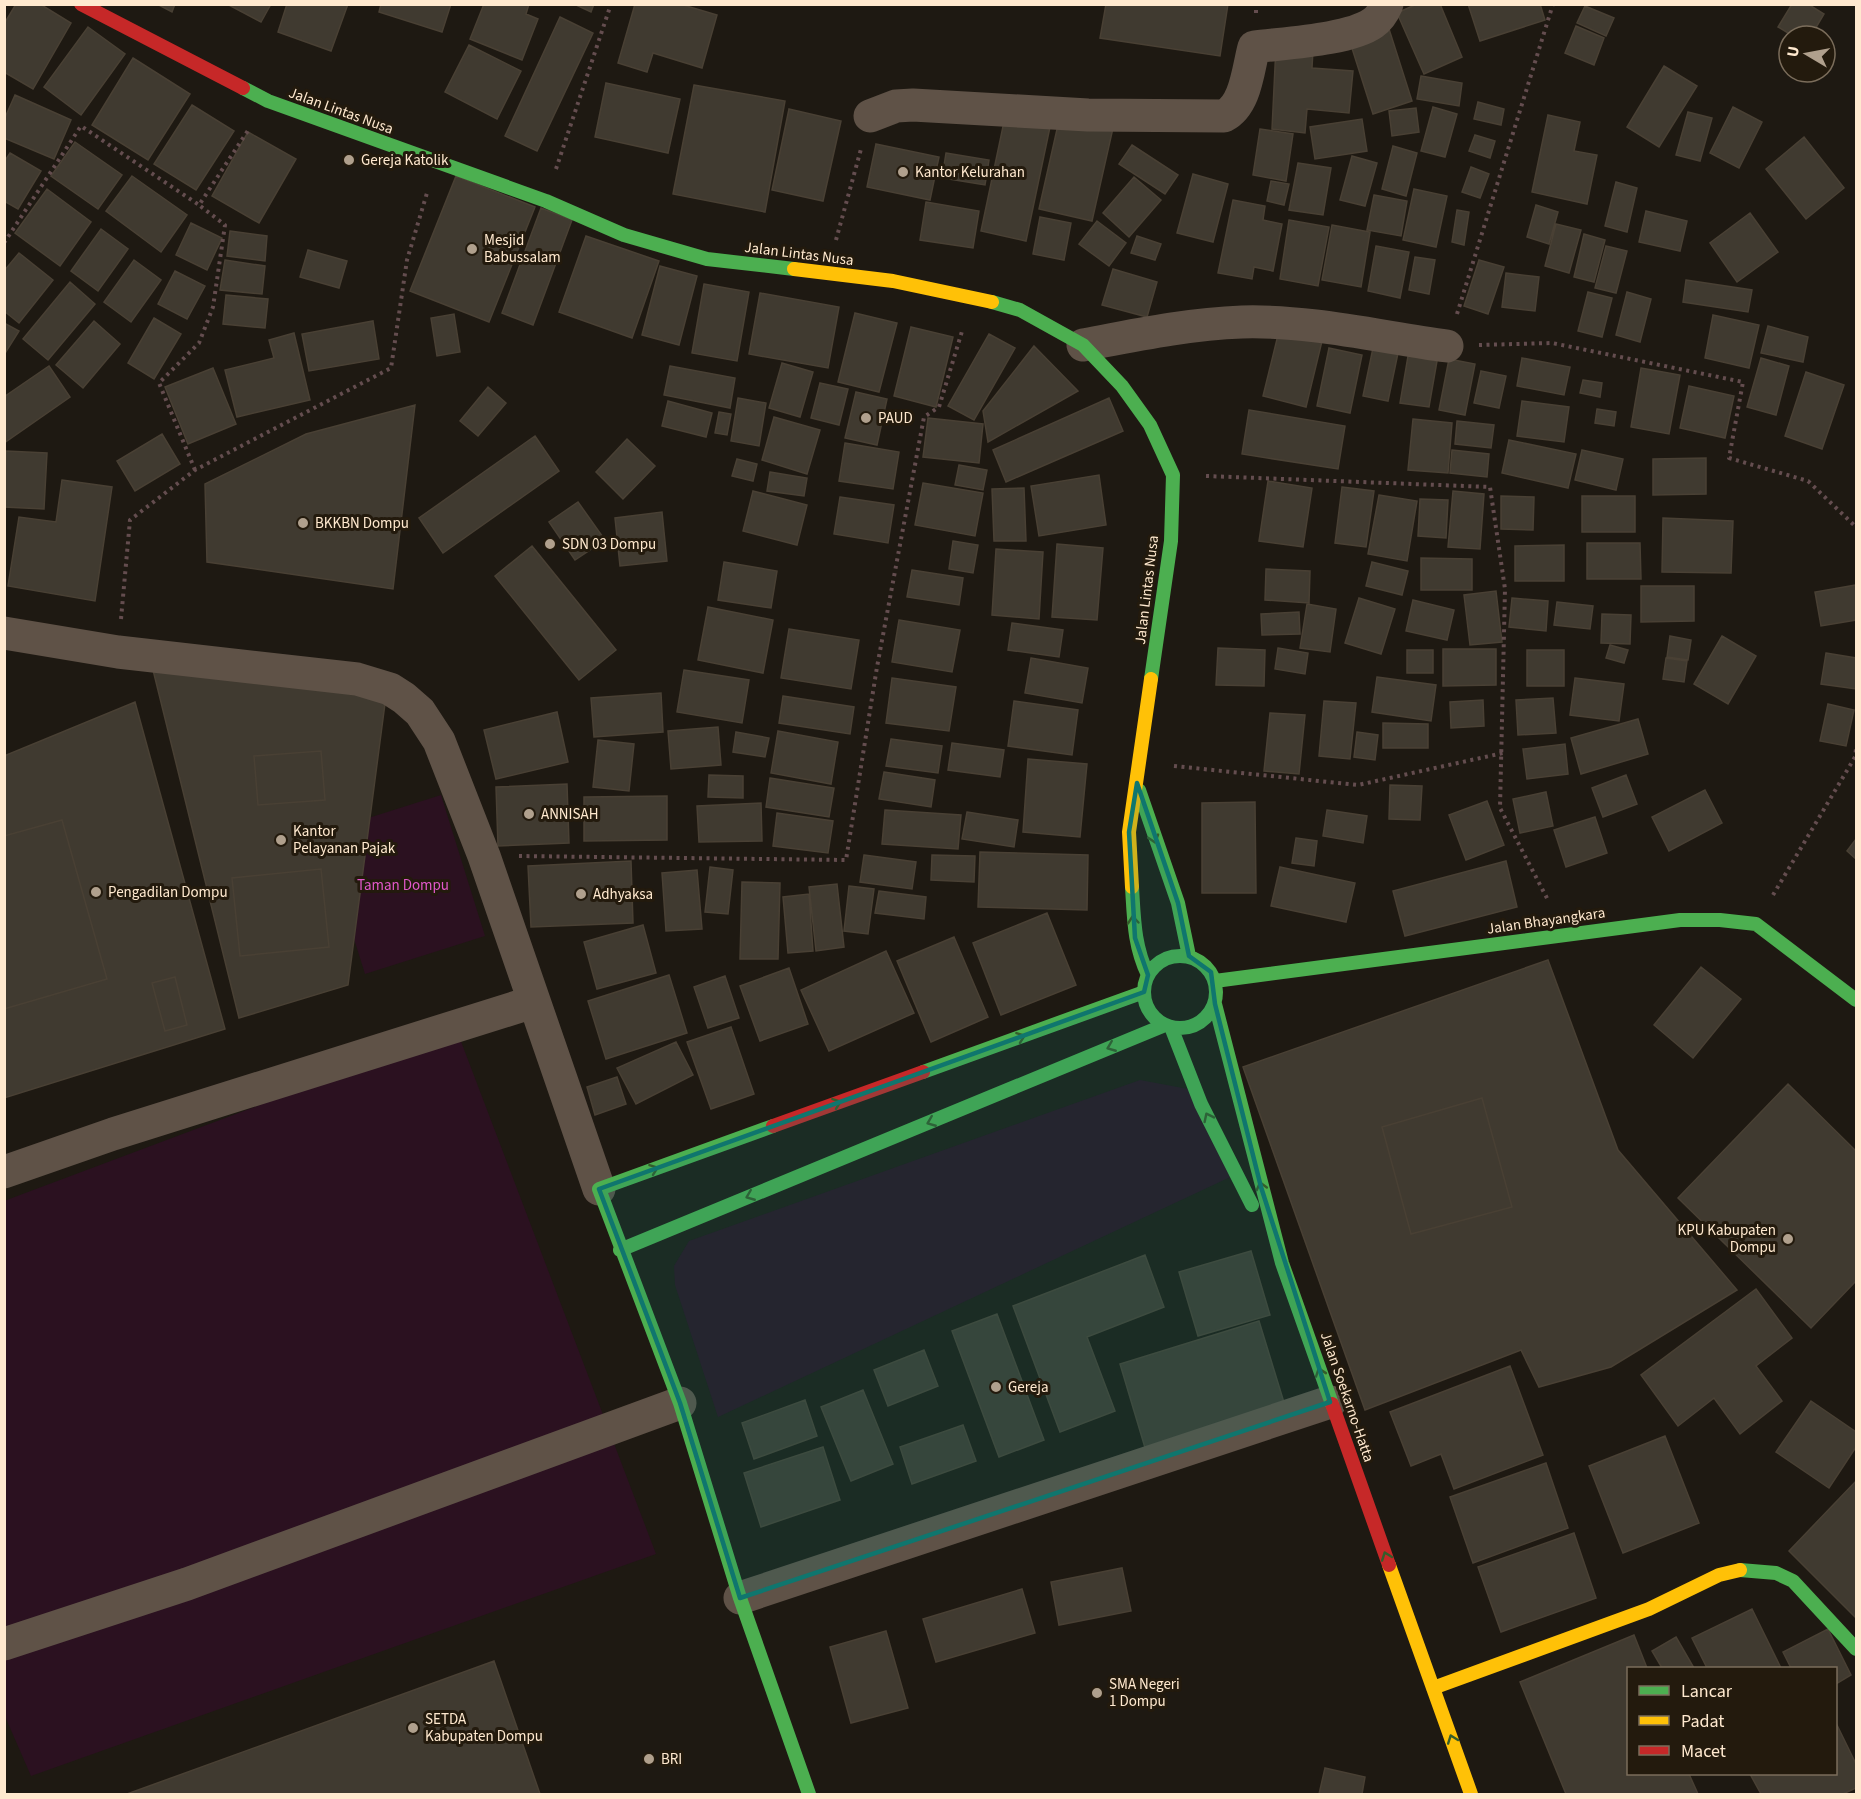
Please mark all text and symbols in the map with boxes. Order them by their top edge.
north arrow [1777,24,1837,84]
text: U [1781,44,1805,59]
street label: Jalan Lintas Nusa [286,82,396,140]
place label: Gereja Katolik [361,150,449,171]
marker: Gereja Katolik [342,153,356,167]
place label: Kantor Kelurahan [915,162,1025,183]
marker: Kantor Kelurahan [896,165,910,179]
place label: Mesjid Babussalam [484,230,561,268]
street label: Jalan Lintas Nusa [743,237,855,271]
marker: Mesjid Babussalam [465,242,479,256]
place label: PAUD [878,408,913,429]
marker: PAUD [859,411,873,425]
place label: BKKBN Dompu [315,513,409,534]
marker: BKKBN Dompu [296,516,310,530]
place label: SDN 03 Dompu [562,534,656,555]
street label: Jalan Lintas Nusa [1130,534,1164,646]
marker: SDN 03 Dompu [543,537,557,551]
place label: ANNISAH [541,804,598,825]
marker: ANNISAH [522,807,536,821]
place label: Kantor Pelayanan Pajak [293,821,396,859]
marker: Kantor Pelayanan Pajak [274,833,288,847]
one-way arrow [1147,833,1160,844]
park label: Taman Dompu [357,875,449,896]
place label: Pengadilan Dompu [108,882,228,903]
place label: Adhyaksa [593,884,653,905]
marker: Pengadilan Dompu [89,885,103,899]
marker: Adhyaksa [574,887,588,901]
street label: Jalan Bhayangkara [1486,902,1606,940]
one-way arrow [1127,915,1140,924]
one-way arrow [1015,1031,1026,1044]
one-way arrow [1106,1040,1117,1052]
one-way arrow [831,1098,842,1111]
one-way arrow [1204,1113,1215,1123]
one-way arrow [926,1115,937,1127]
one-way arrow [648,1164,659,1177]
one-way arrow [1256,1181,1269,1191]
one-way arrow [746,1189,757,1201]
place label: KPU Kabupaten Dompu [1677,1220,1776,1258]
marker: KPU Kabupaten Dompu [1781,1232,1795,1246]
street label: Jalan Soekarno-Hatta [1315,1329,1379,1465]
one-way arrow [1315,1367,1327,1378]
place label: Gereja [1008,1377,1048,1398]
marker: Gereja [989,1380,1003,1394]
one-way arrow [1380,1551,1393,1562]
legend [1627,1667,1837,1775]
place label: SMA Negeri 1 Dompu [1109,1674,1180,1712]
text: Lancar [1681,1679,1733,1704]
marker: SMA Negeri 1 Dompu [1090,1686,1104,1700]
place label: SETDA Kabupaten Dompu [425,1709,543,1747]
text: Padat [1681,1709,1724,1734]
marker: SETDA Kabupaten Dompu [406,1721,420,1735]
one-way arrow [1446,1735,1459,1745]
text: Macet [1681,1739,1726,1764]
place label: BRI [661,1749,682,1770]
marker: BRI [642,1752,656,1766]

